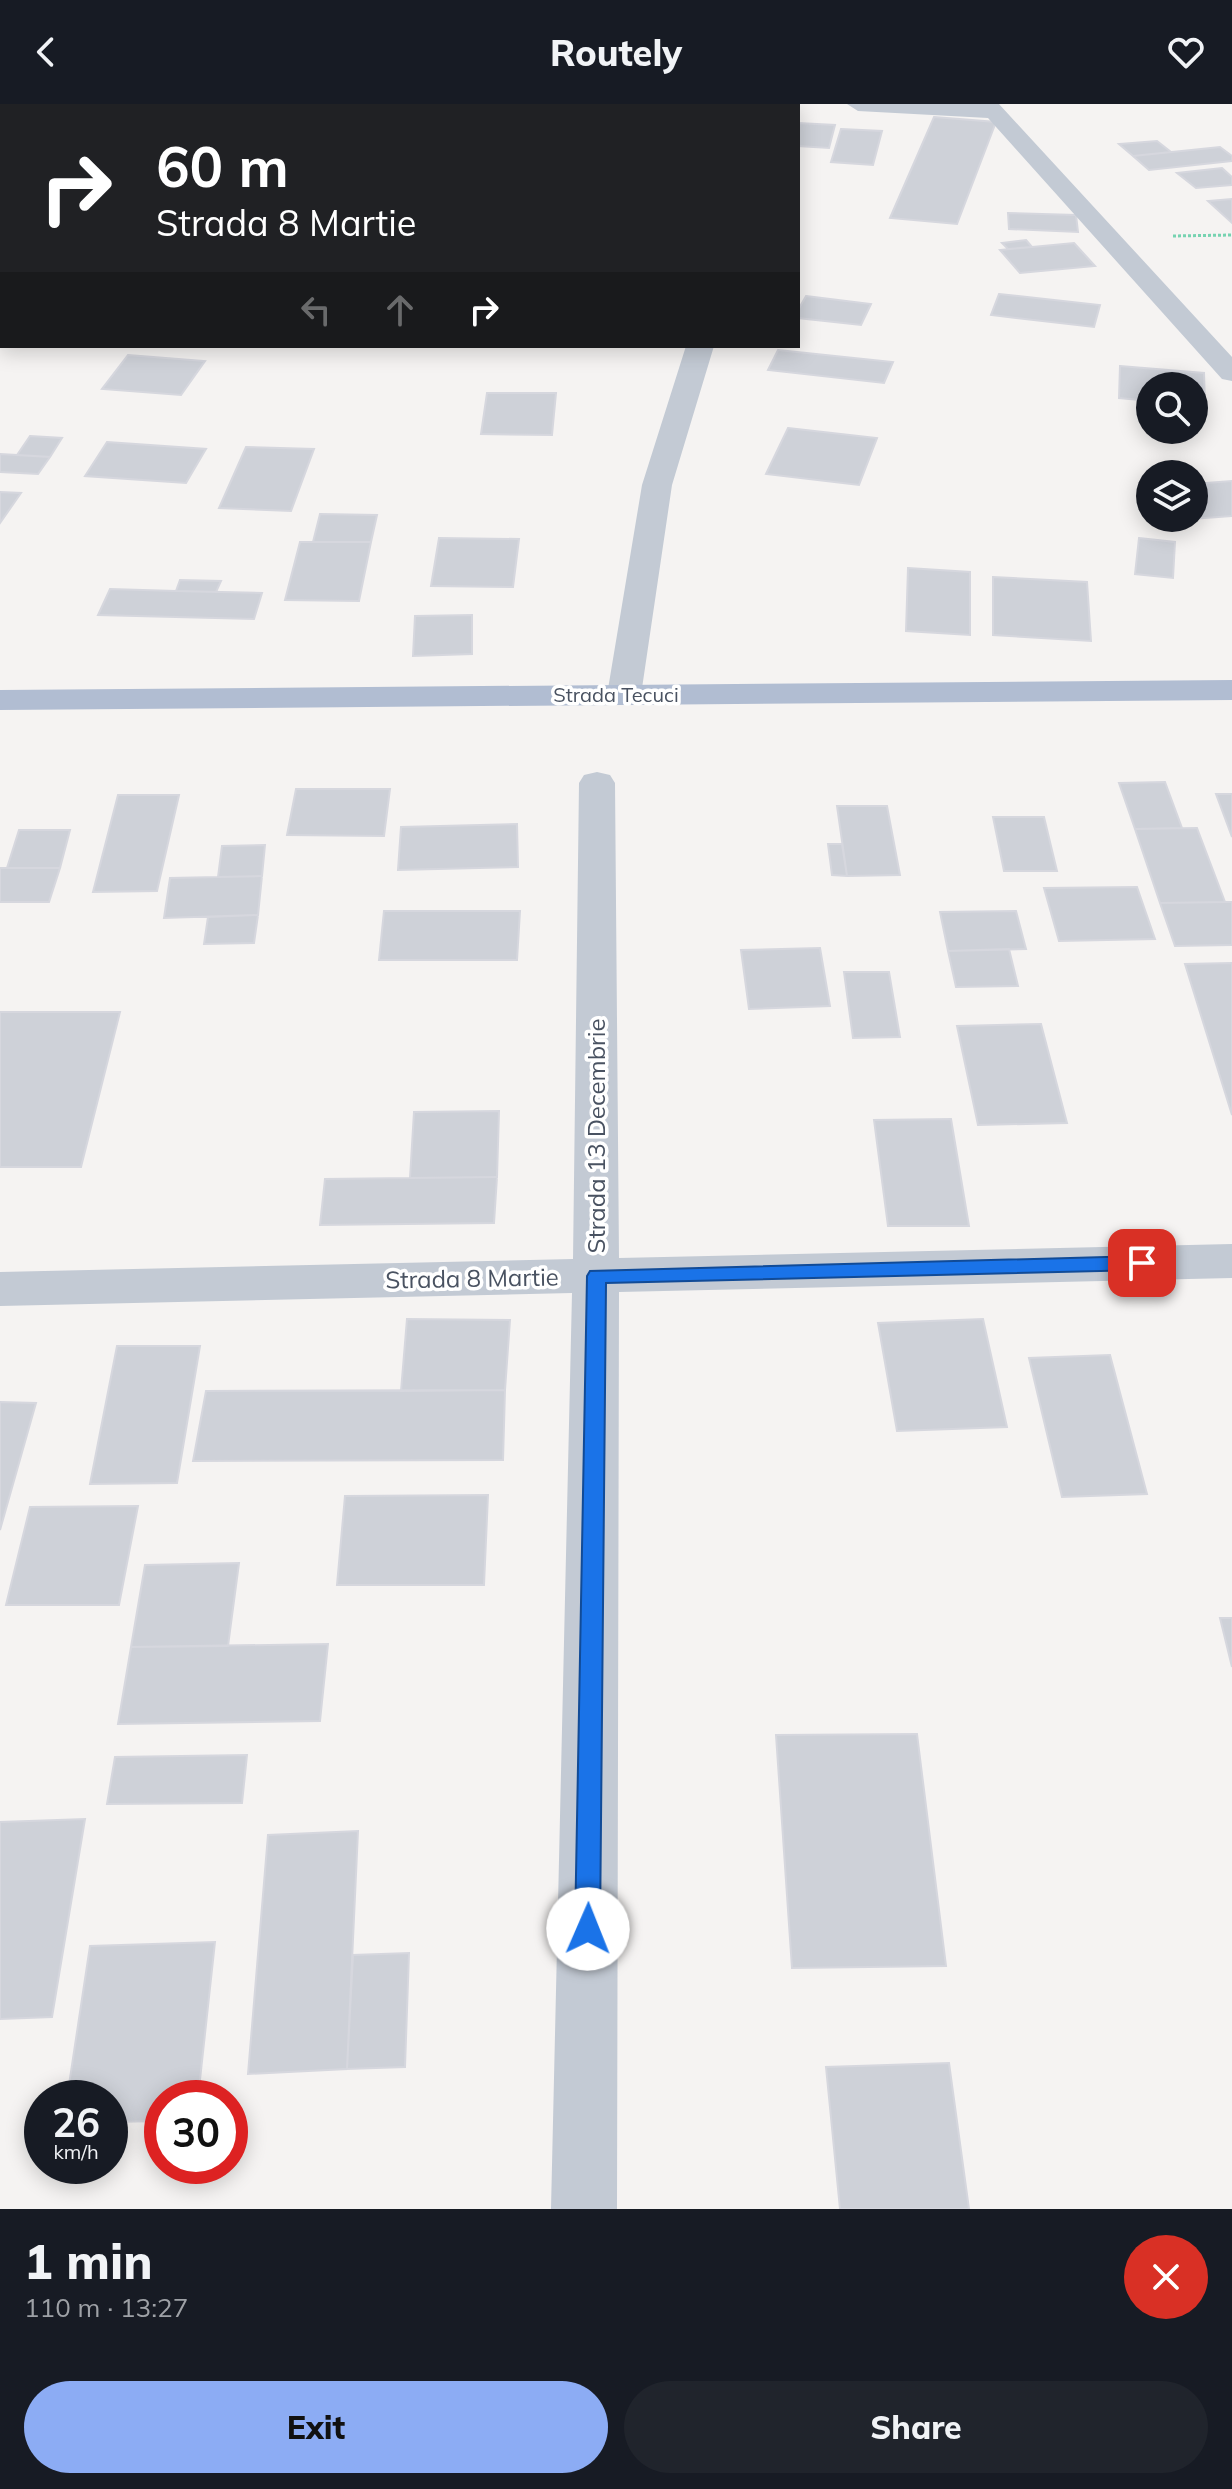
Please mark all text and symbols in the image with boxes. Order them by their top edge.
icon: back [24,30,68,74]
text: Routely [550,30,682,75]
icon: heart [1164,30,1208,74]
text: 60 m [156,131,289,201]
icon: right [24,136,128,240]
text: Strada 8 Martie [156,200,416,245]
icon: left [294,288,338,332]
icon: ahead [378,288,422,332]
icon: right [462,288,506,332]
map controls [1136,372,1208,532]
button: search [1136,372,1208,444]
button: layers [1136,460,1208,532]
street label: Strada Tecuci [553,682,679,707]
street label: Strada 13 Decembrie [581,1018,611,1254]
pin [1108,1229,1176,1297]
icon: arrive [1120,1241,1164,1285]
street label: Strada 8 Martie [385,1261,559,1295]
position arrow [546,1887,630,1971]
speed limit sign: 30 [144,2080,248,2184]
text: 26 [52,2097,100,2147]
text: km/h [53,2139,99,2164]
text: 1 min [24,2231,153,2291]
button: close [1124,2235,1208,2319]
text: 110 m · 13:27 [24,2291,188,2324]
button: Exit [24,2381,608,2473]
button: Share [624,2381,1208,2473]

